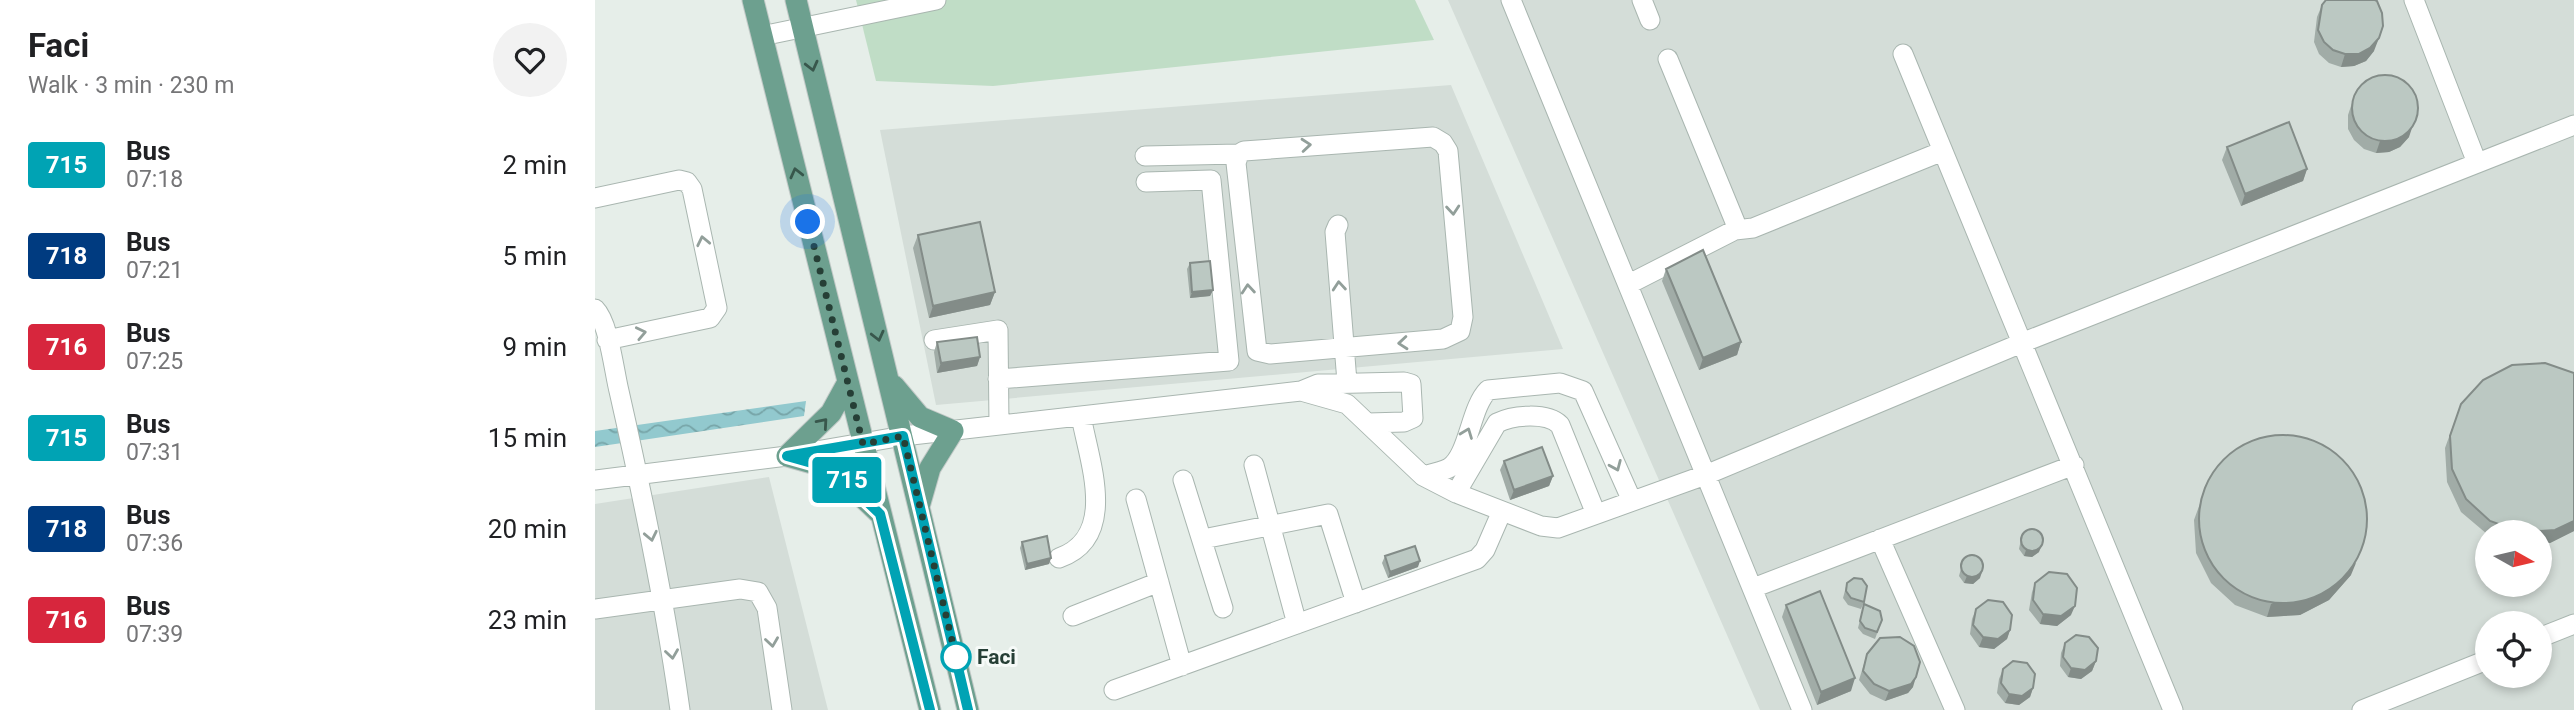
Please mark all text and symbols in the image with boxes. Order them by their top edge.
button: heart [493,23,567,97]
text: Faci [28,26,89,65]
one-way arrow [804,60,818,72]
text: Walk · 3 min · 230 m [28,72,234,99]
text: Bus [126,136,171,166]
one-way arrow [1301,138,1312,153]
text: 2 min [502,150,567,180]
text: 715 [46,151,87,179]
text: 07:18 [126,166,183,193]
one-way arrow [790,167,804,179]
your location [790,204,825,239]
one-way arrow [1445,204,1460,215]
text: Bus [126,227,171,257]
one-way arrow [697,235,712,247]
text: 5 min [502,241,567,271]
text: 718 [46,242,87,270]
text: 07:21 [126,257,183,284]
one-way arrow [1332,280,1347,291]
one-way arrow [1241,284,1256,295]
text: Bus [126,318,171,348]
one-way arrow [635,327,647,342]
one-way arrow [870,330,884,342]
text: 9 min [502,332,567,362]
text: 716 [46,333,87,361]
one-way arrow [1397,335,1408,350]
text: 07:25 [126,348,183,375]
text: Bus [126,409,171,439]
one-way arrow [815,418,827,431]
text: 15 min [488,423,567,453]
text: 715 [46,424,87,452]
one-way arrow [1459,427,1473,439]
text: 07:31 [126,439,183,466]
line badge: 715 [807,457,887,503]
one-way arrow [1608,459,1622,471]
text: 715 [826,466,868,494]
text: Bus [126,500,171,530]
text: 20 min [488,514,567,544]
text: 718 [46,515,87,543]
north arrow [2475,520,2551,597]
map controls [2475,520,2552,688]
text: 07:36 [126,530,183,557]
one-way arrow [642,530,657,542]
text: Bus [126,591,171,621]
text: 23 min [488,605,567,635]
text: 716 [46,606,87,634]
button: locate [2475,611,2552,688]
text: 07:39 [126,621,183,648]
one-way arrow [764,636,779,648]
marker: Faci [941,642,971,672]
place label: Faci [977,645,1016,669]
one-way arrow [664,648,679,660]

